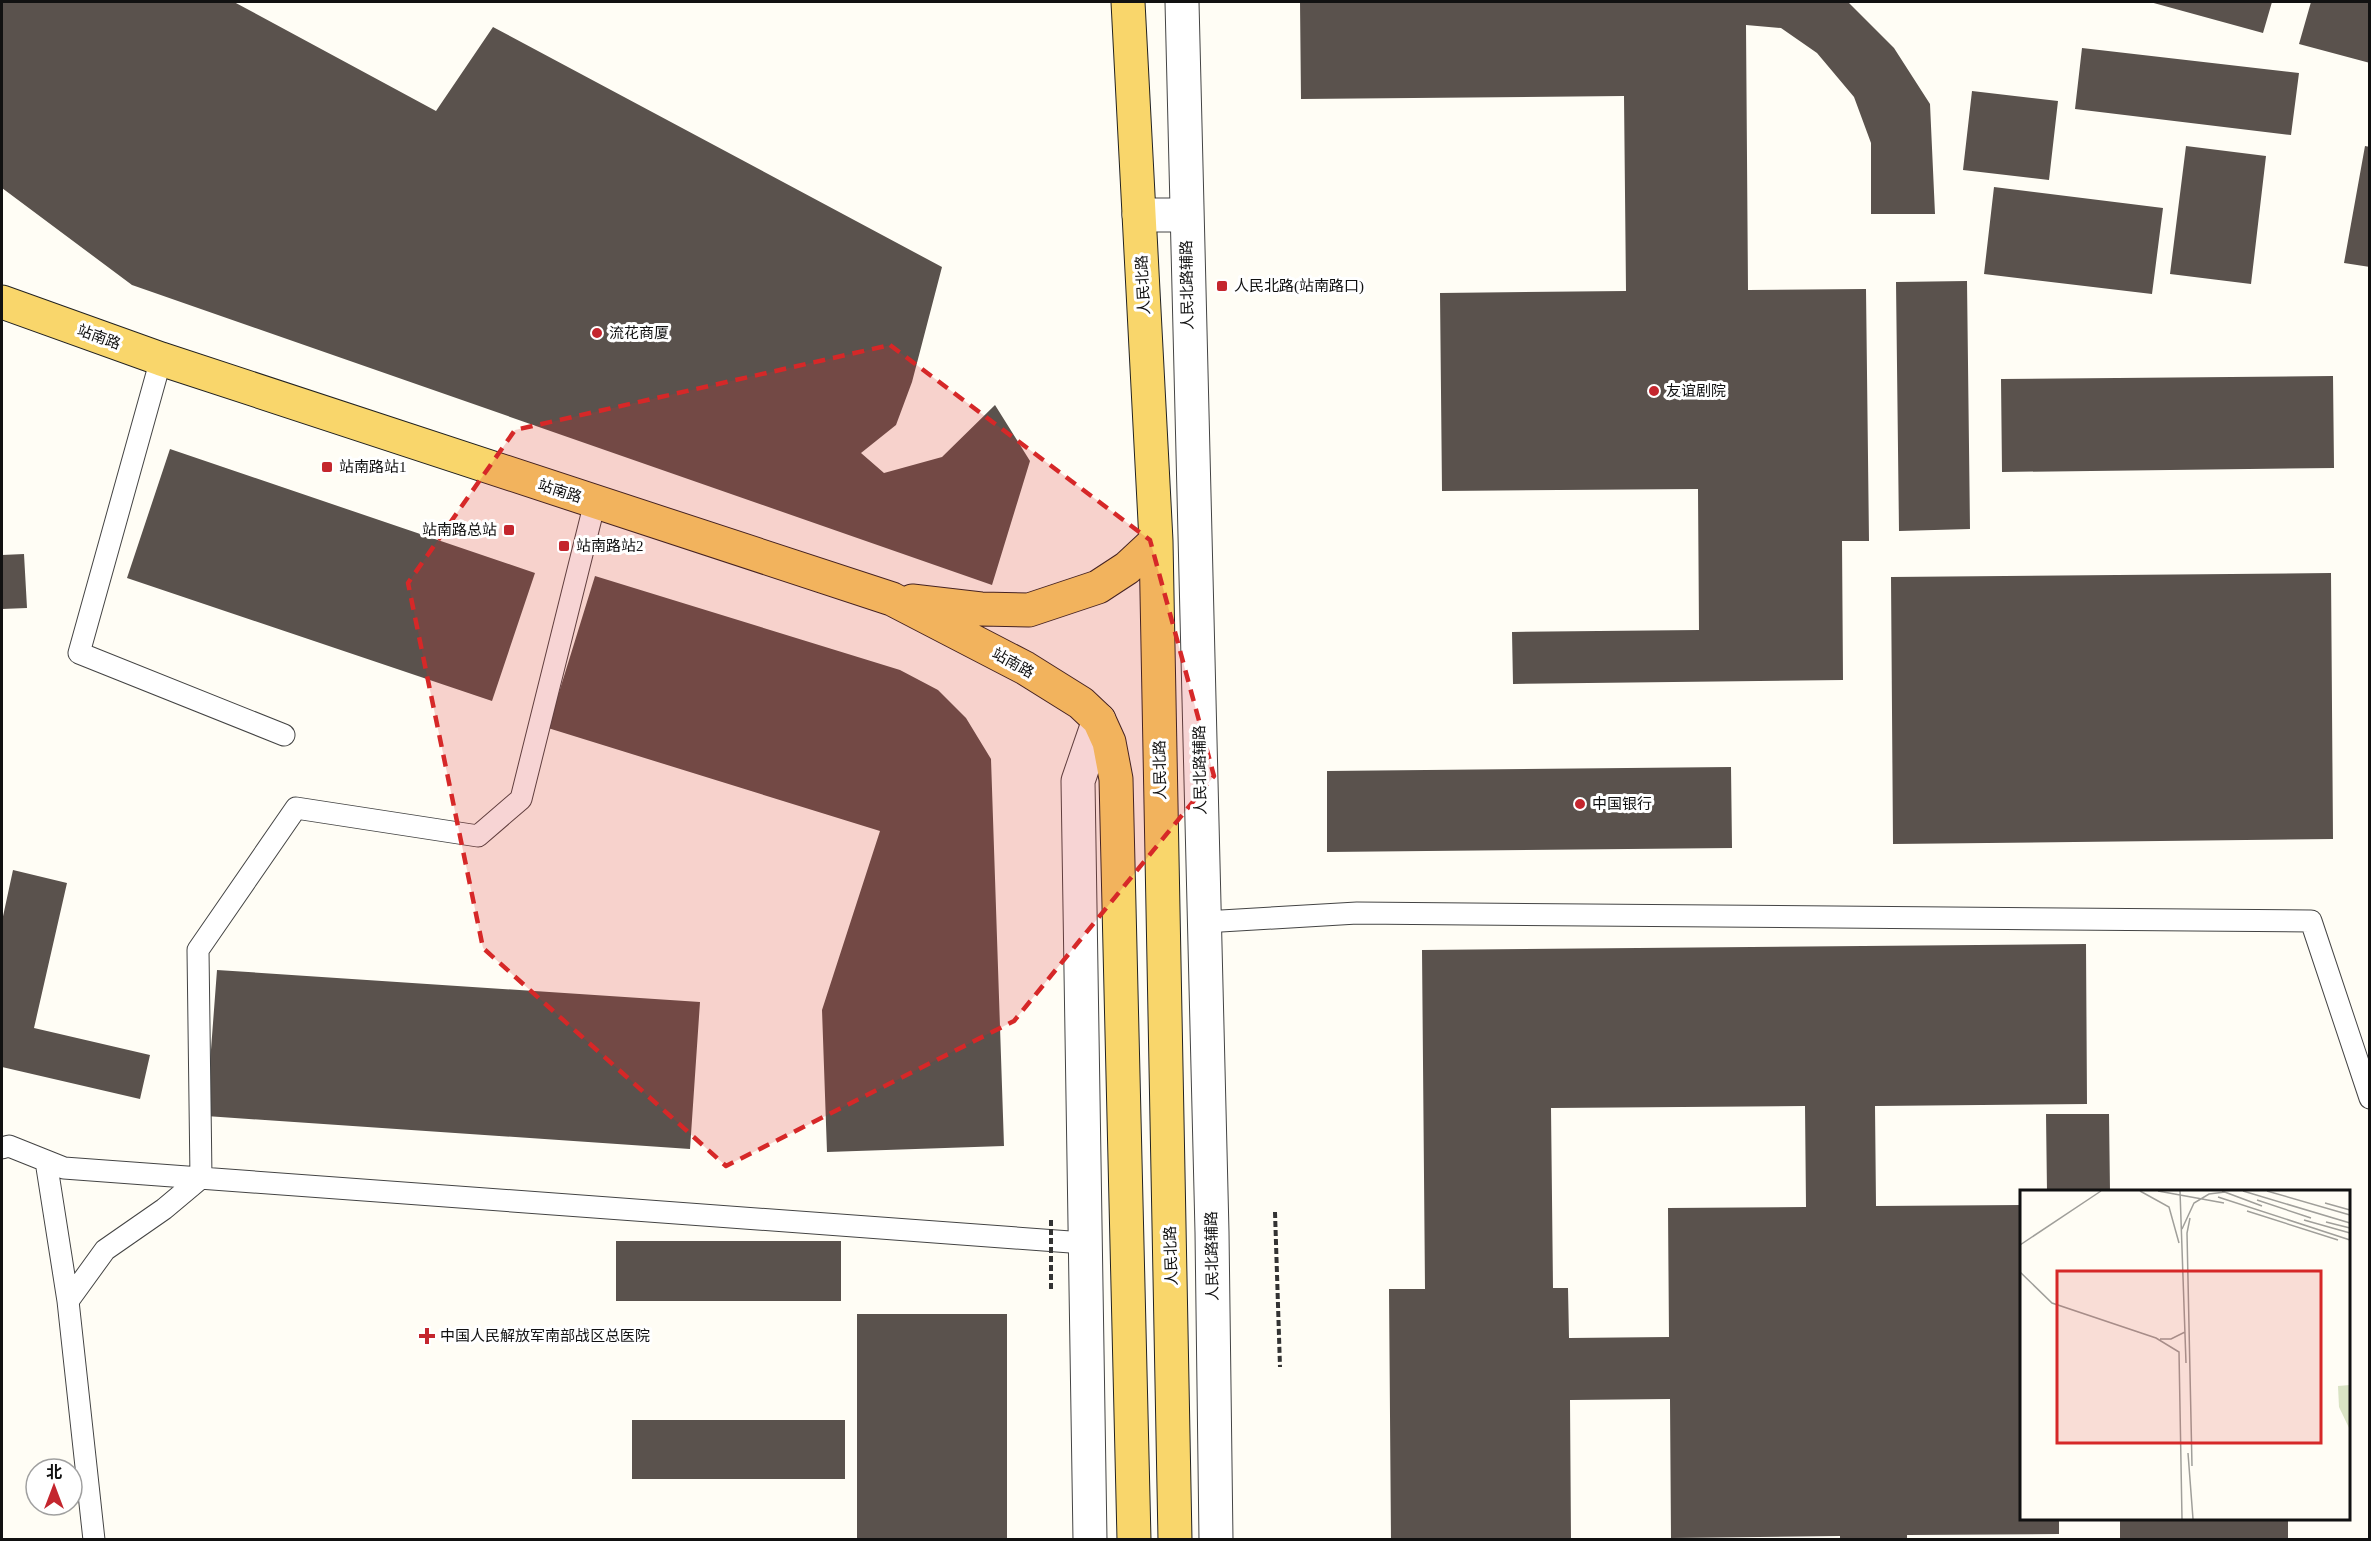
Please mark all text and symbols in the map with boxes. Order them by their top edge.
street label: 人民北路辅路 [1177,240,1196,330]
street label: 人民北路 [1132,255,1153,315]
place label: 人民北路(站南路口) [1234,277,1364,295]
marker: 人民北路(站南路口) [1215,279,1229,293]
street label: 站南路 [75,322,123,352]
place label: 流花商厦 [609,325,669,341]
marker: 流花商厦 [590,326,604,340]
place label: 友谊剧院 [1666,383,1726,399]
marker: 友谊剧院 [1647,384,1661,398]
place label: 站南路站1 [339,459,407,475]
marker: 站南路站1 [320,460,334,474]
street label: 站南路 [536,476,584,506]
place label: 站南路总站 [422,522,497,538]
marker: 站南路总站 [502,523,516,537]
place label: 站南路站2 [576,538,644,554]
marker: 站南路站2 [557,539,571,553]
street label: 站南路 [989,645,1037,681]
street label: 人民北路辅路 [1190,725,1209,815]
street label: 人民北路 [1150,740,1169,800]
place label: 中国银行 [1592,796,1652,812]
marker: 中国银行 [1573,797,1587,811]
inset map [2020,1190,2350,1520]
street label: 人民北路辅路 [1202,1211,1221,1301]
street label: 人民北路 [1161,1226,1180,1286]
marker: 中国人民解放军南部战区总医院 [418,1327,436,1345]
place label: 中国人民解放军南部战区总医院 [440,1328,650,1344]
north arrow [24,1457,84,1517]
text: 北 [46,1464,62,1481]

